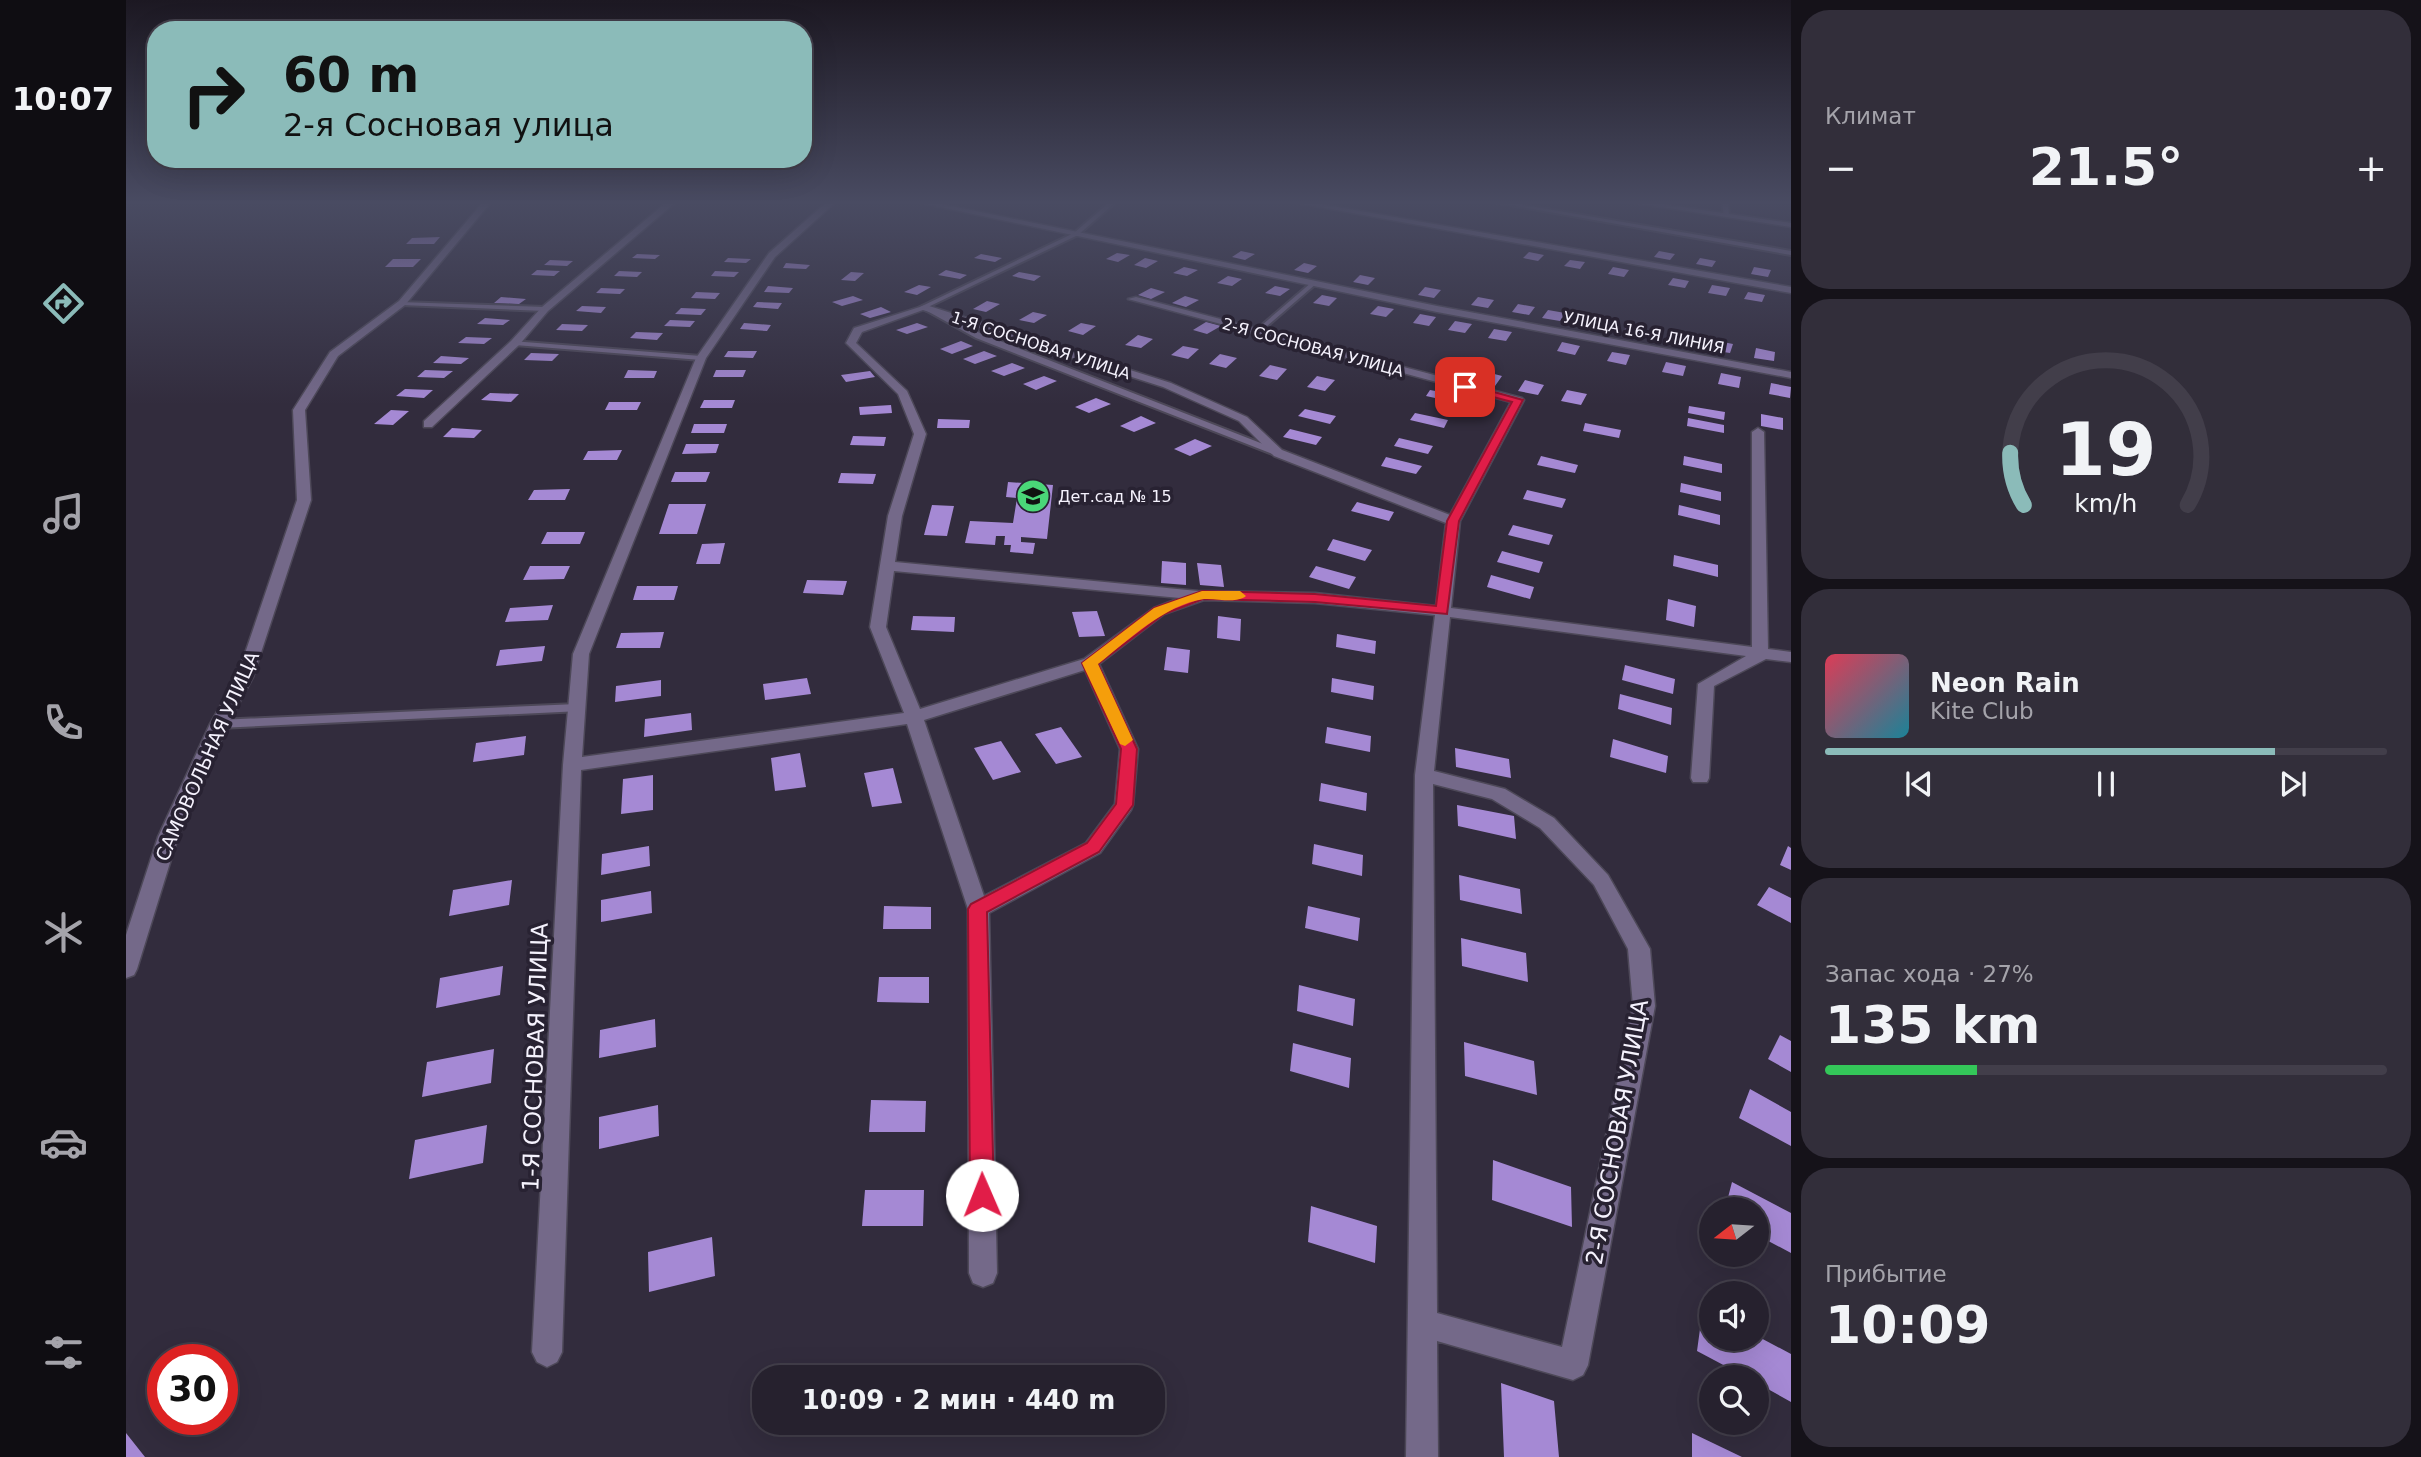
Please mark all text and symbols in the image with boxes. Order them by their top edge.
text: 60 m [283,47,419,104]
icon: right [168,49,259,140]
text: 10:07 [12,80,114,118]
text: Климат [1825,103,1916,129]
text: 2-я Сосновая улица [283,106,614,144]
text: 21.5° [2029,137,2183,197]
text: − [1825,146,1857,190]
text: + [2355,146,2387,190]
icon: directions [39,279,88,328]
street label: 1-Я СОСНОВАЯ УЛИЦА [949,308,1133,383]
street label: УЛИЦА 16-Я ЛИНИЯ [1562,308,1726,357]
street label: 2-Я СОСНОВАЯ УЛИЦА [1220,314,1406,381]
pin [1435,357,1495,417]
icon: arrive [1446,368,1484,406]
text: 19 [2055,408,2157,493]
school or university icon: Дет.сад № 15 [1014,477,1052,515]
place label: Дет.сад № 15 [1058,487,1172,506]
icon: music [39,489,88,538]
text: km/h [2074,489,2138,518]
street label: САМОВОЛЬНАЯ УЛИЦА [151,648,263,864]
text: Neon Rain [1930,668,2080,698]
icon: phone [39,698,88,747]
text: Kite Club [1930,698,2034,724]
icon: previous [1900,765,1938,803]
icon: pause [2087,765,2125,803]
icon: next [2274,765,2312,803]
icon: climate [39,908,88,957]
street label: 1-Я СОСНОВАЯ УЛИЦА [517,922,553,1192]
text: Запас хода · 27% [1825,961,2034,987]
text: 135 km [1825,995,2040,1055]
street label: 2-Я СОСНОВАЯ УЛИЦА [1581,997,1653,1267]
icon: car [39,1118,88,1167]
position arrow [945,1158,1019,1232]
north arrow [1699,1197,1769,1267]
map controls [1699,1197,1769,1435]
text: Прибытие [1825,1261,1947,1287]
button: sound [1699,1281,1769,1351]
text: 10:09 [1825,1295,1991,1355]
icon: filters [39,1328,88,1377]
speed limit sign: 30 [147,1344,238,1435]
button: search [1699,1365,1769,1435]
text: 10:09 · 2 мин · 440 m [802,1385,1115,1415]

